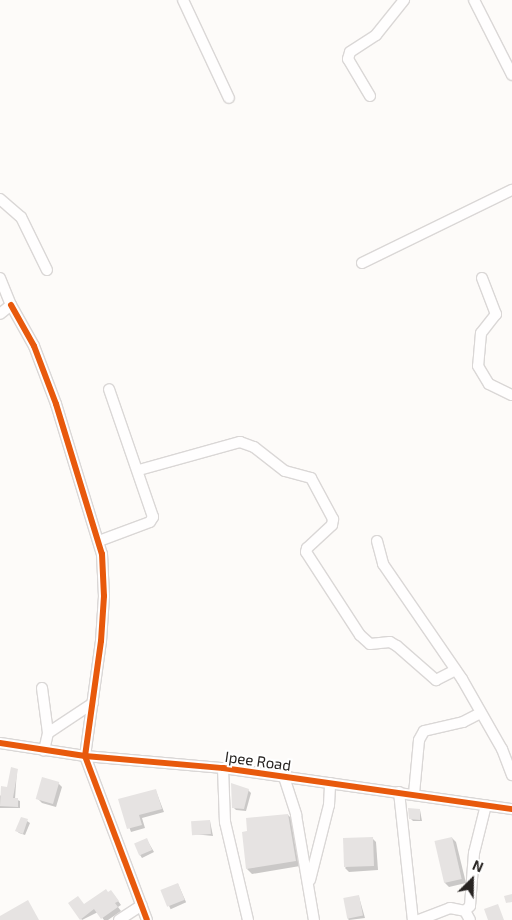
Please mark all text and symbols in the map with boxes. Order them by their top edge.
street label: Ipee Road [224,747,292,775]
north arrow [447,855,497,905]
text: N [470,856,486,876]

